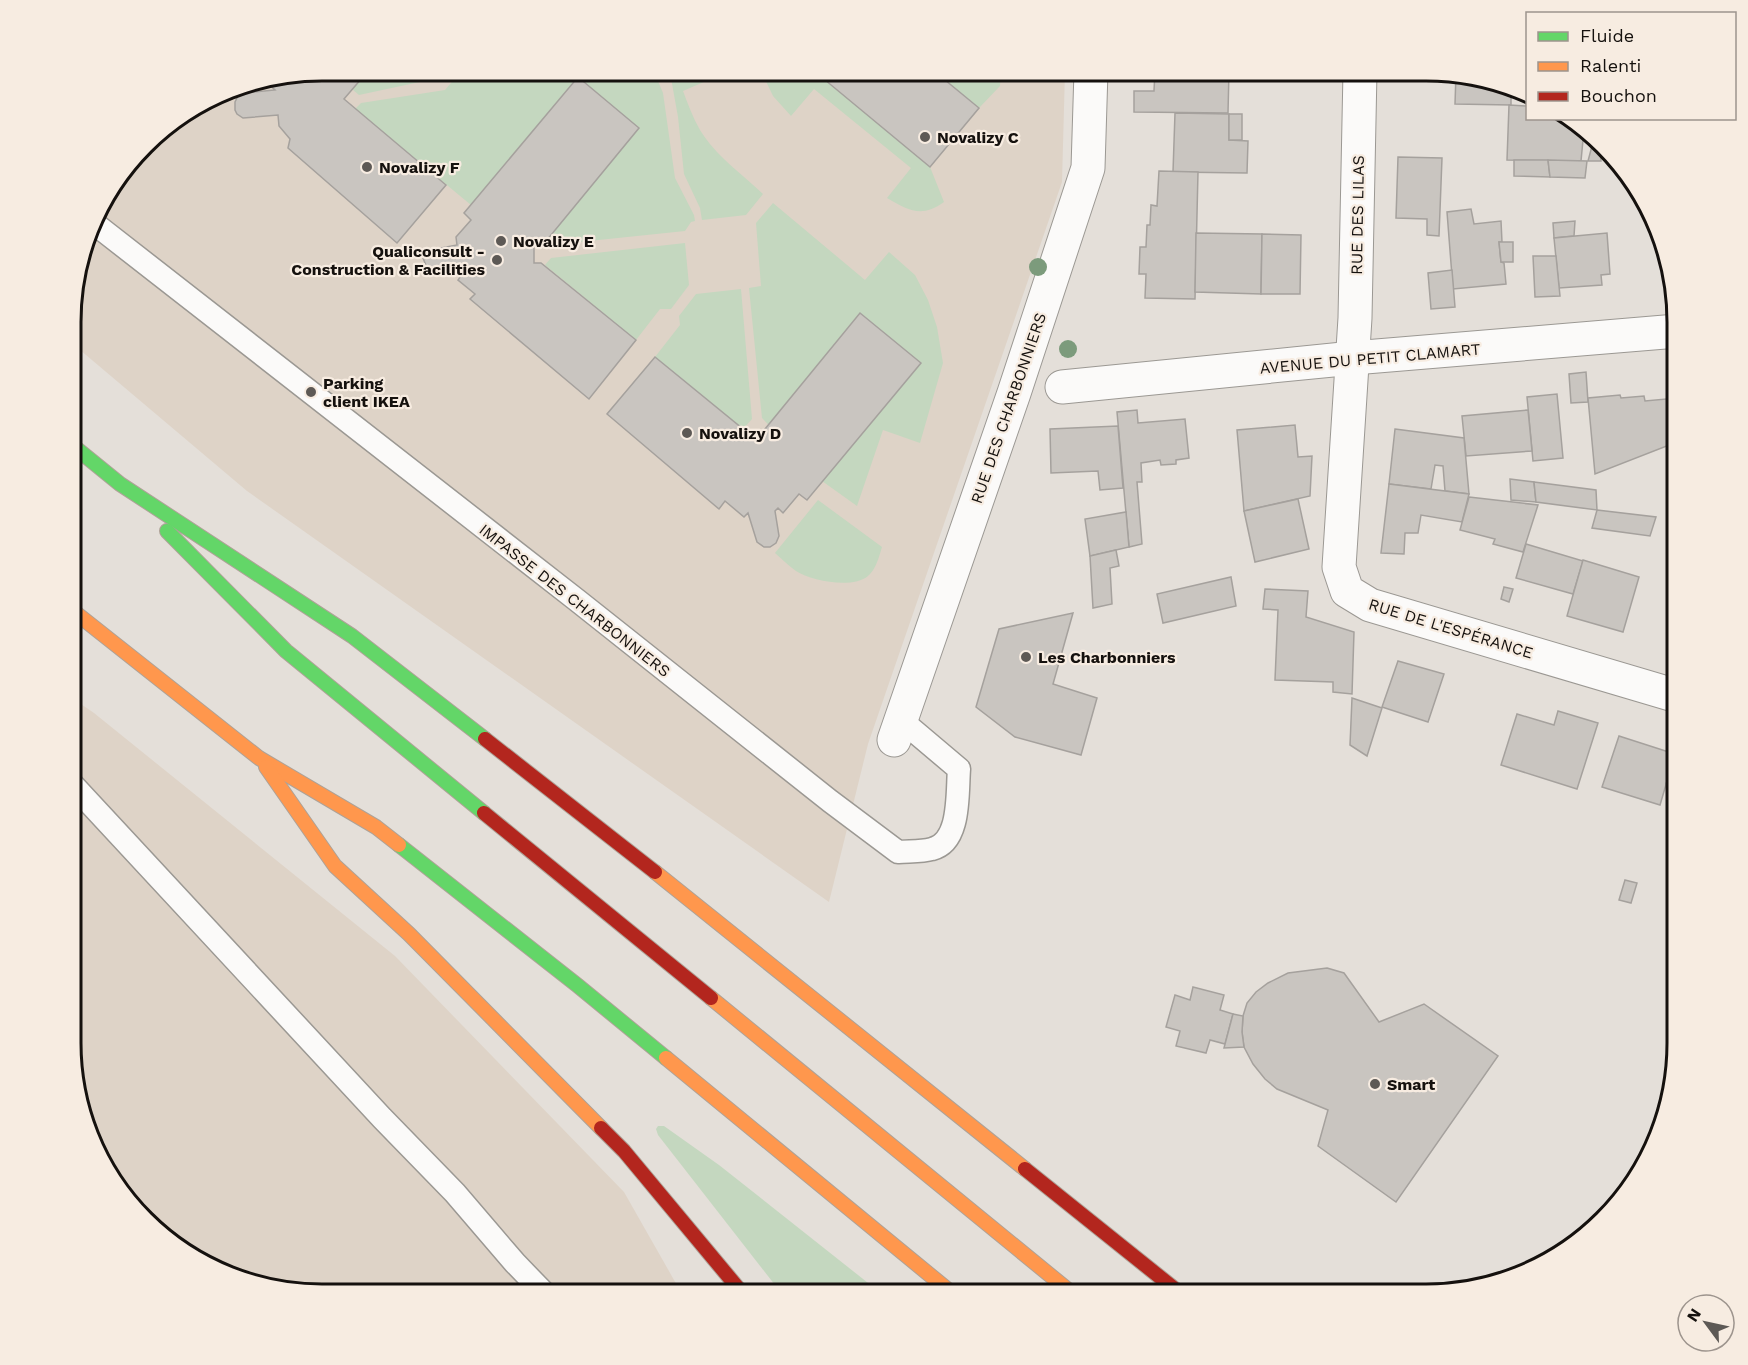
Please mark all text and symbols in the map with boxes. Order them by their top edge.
legend [1526,12,1736,120]
text: Fluide [1580,25,1634,46]
text: Ralenti [1580,55,1641,76]
text: Bouchon [1580,85,1657,106]
place label: Novalizy C [937,128,1019,147]
marker: Novalizy C [918,130,932,144]
street label: RUE DES LILAS [1347,155,1368,275]
place label: Novalizy F [379,158,460,177]
marker: Novalizy F [360,160,374,174]
place label: Novalizy E [513,232,594,251]
marker: Novalizy E [494,234,508,248]
place label: Qualiconsult - Construction & Facilities [291,242,485,279]
marker: Qualiconsult - Construction & Facilities [490,253,504,267]
street label: RUE DES CHARBONNIERS [967,310,1050,506]
street label: AVENUE DU PETIT CLAMART [1259,339,1482,378]
place label: Parking client IKEA [323,374,410,411]
marker: Parking client IKEA [304,385,318,399]
place label: Novalizy D [699,424,781,443]
marker: Novalizy D [680,426,694,440]
street label: IMPASSE DES CHARBONNIERS [475,520,674,681]
street label: RUE DE L'ESPÉRANCE [1366,594,1535,663]
place label: Les Charbonniers [1038,648,1176,667]
marker: Les Charbonniers [1019,650,1033,664]
place label: Smart [1387,1075,1435,1094]
marker: Smart [1368,1077,1382,1091]
north arrow [1676,1293,1736,1353]
text: N [1683,1305,1705,1325]

